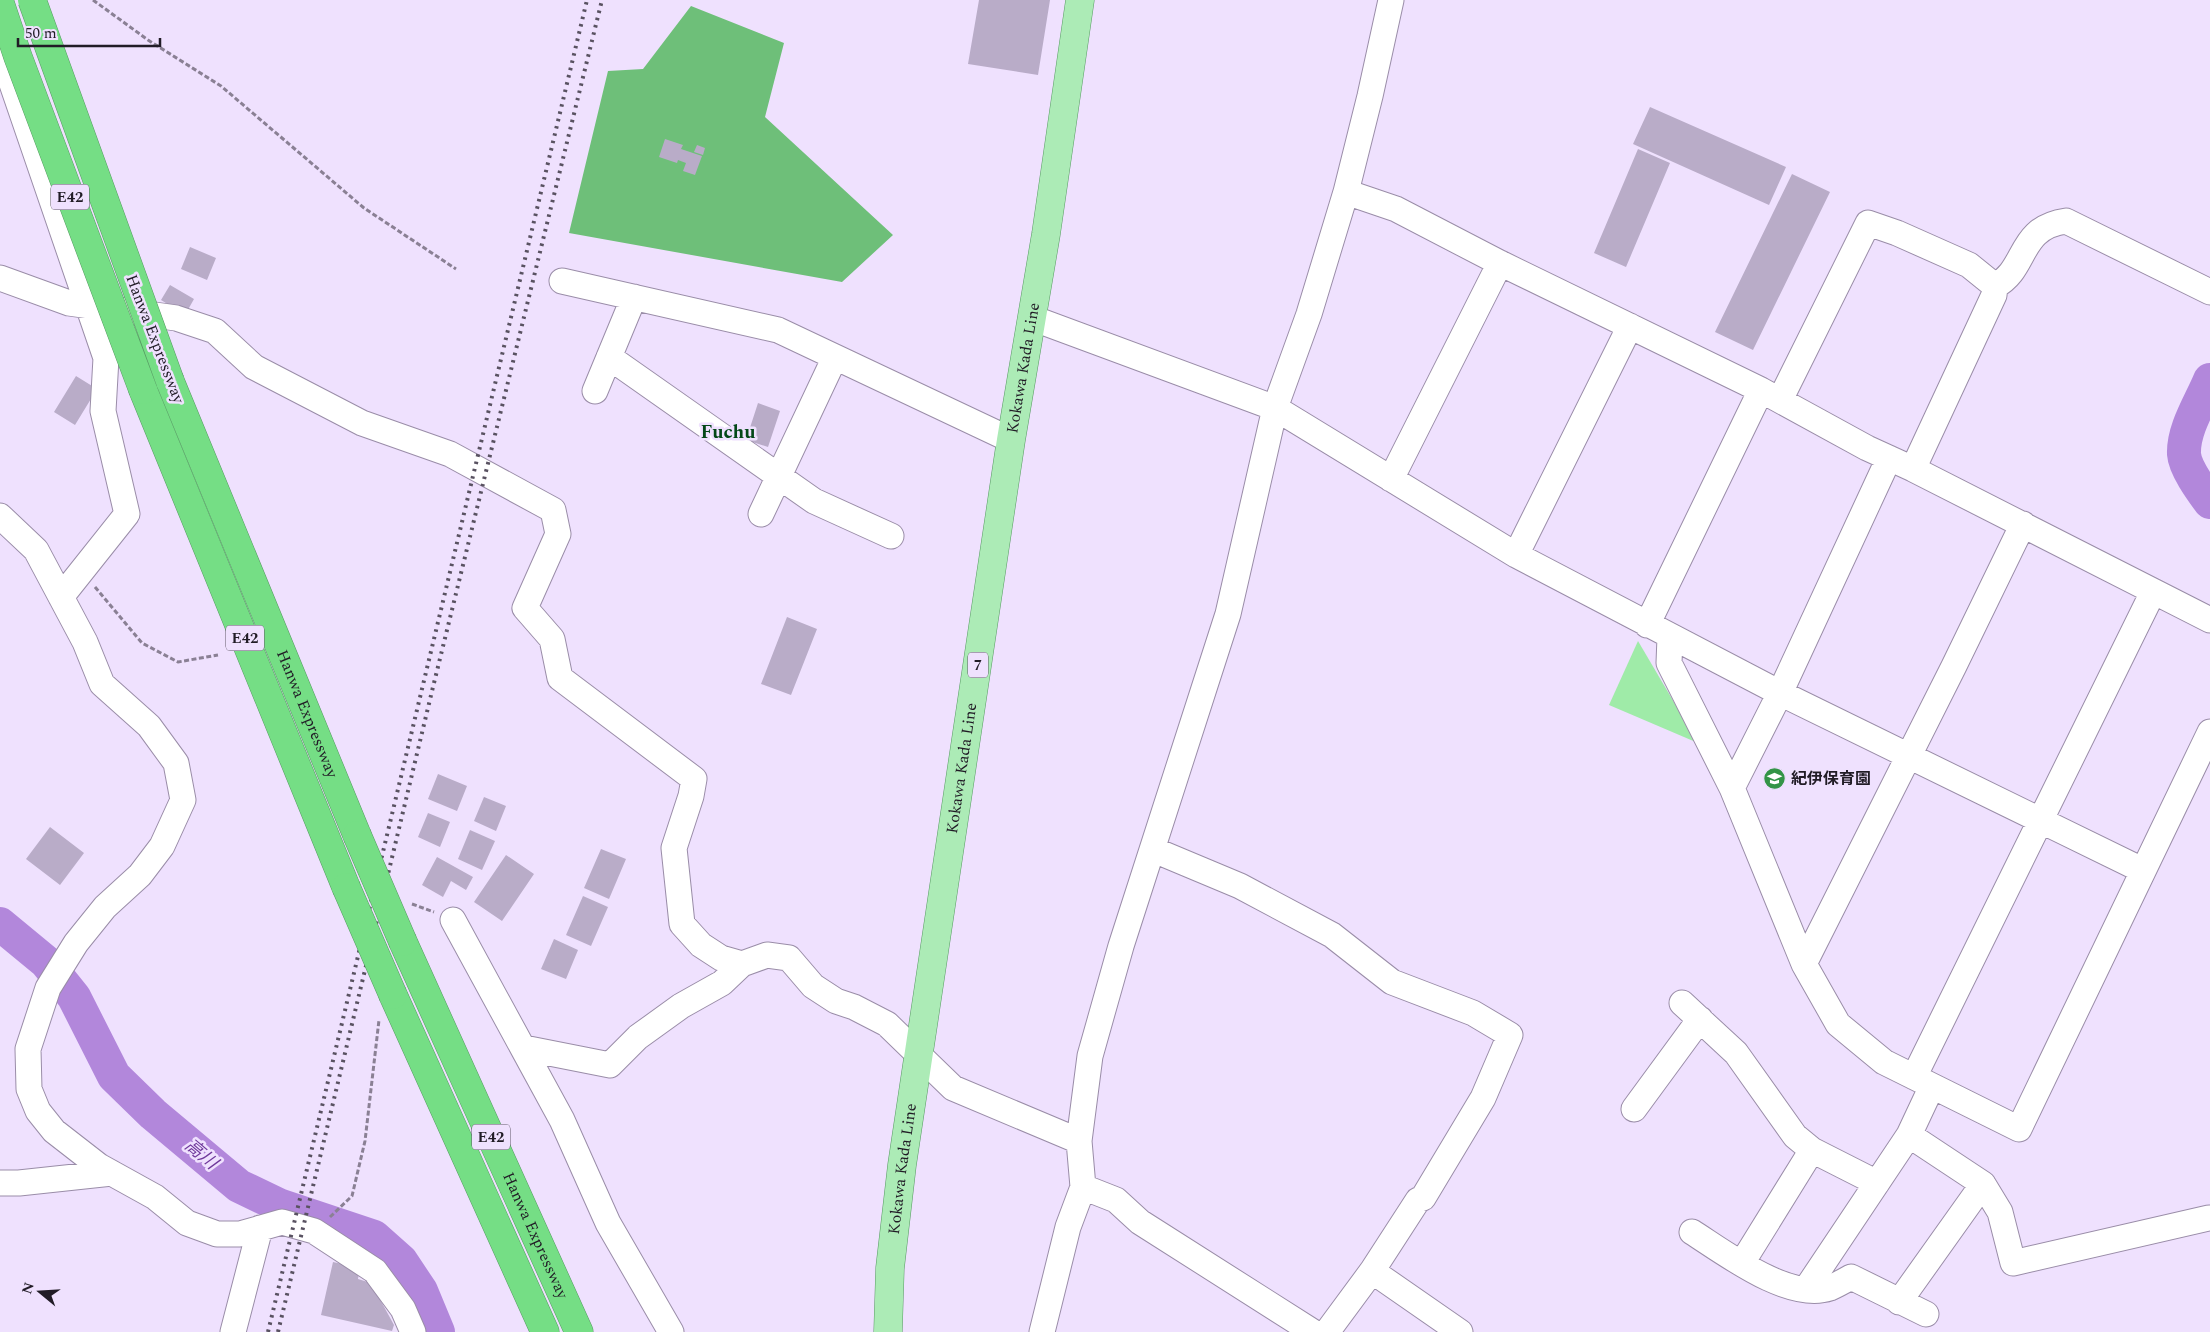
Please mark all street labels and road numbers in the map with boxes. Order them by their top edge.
road number: E42 [51,184,89,210]
street label: Hanwa Expressway [119,271,191,408]
street label: Kokawa Kada Line [1000,301,1046,435]
road number: E42 [226,626,264,650]
street label: Hanwa Expressway [270,646,345,783]
road number: 7 [968,652,988,678]
street label: Kokawa Kada Line [940,701,983,835]
street label: Kokawa Kada Line [882,1101,923,1236]
road number: E42 [472,1124,510,1150]
street label: Hanwa Expressway [496,1168,575,1304]

